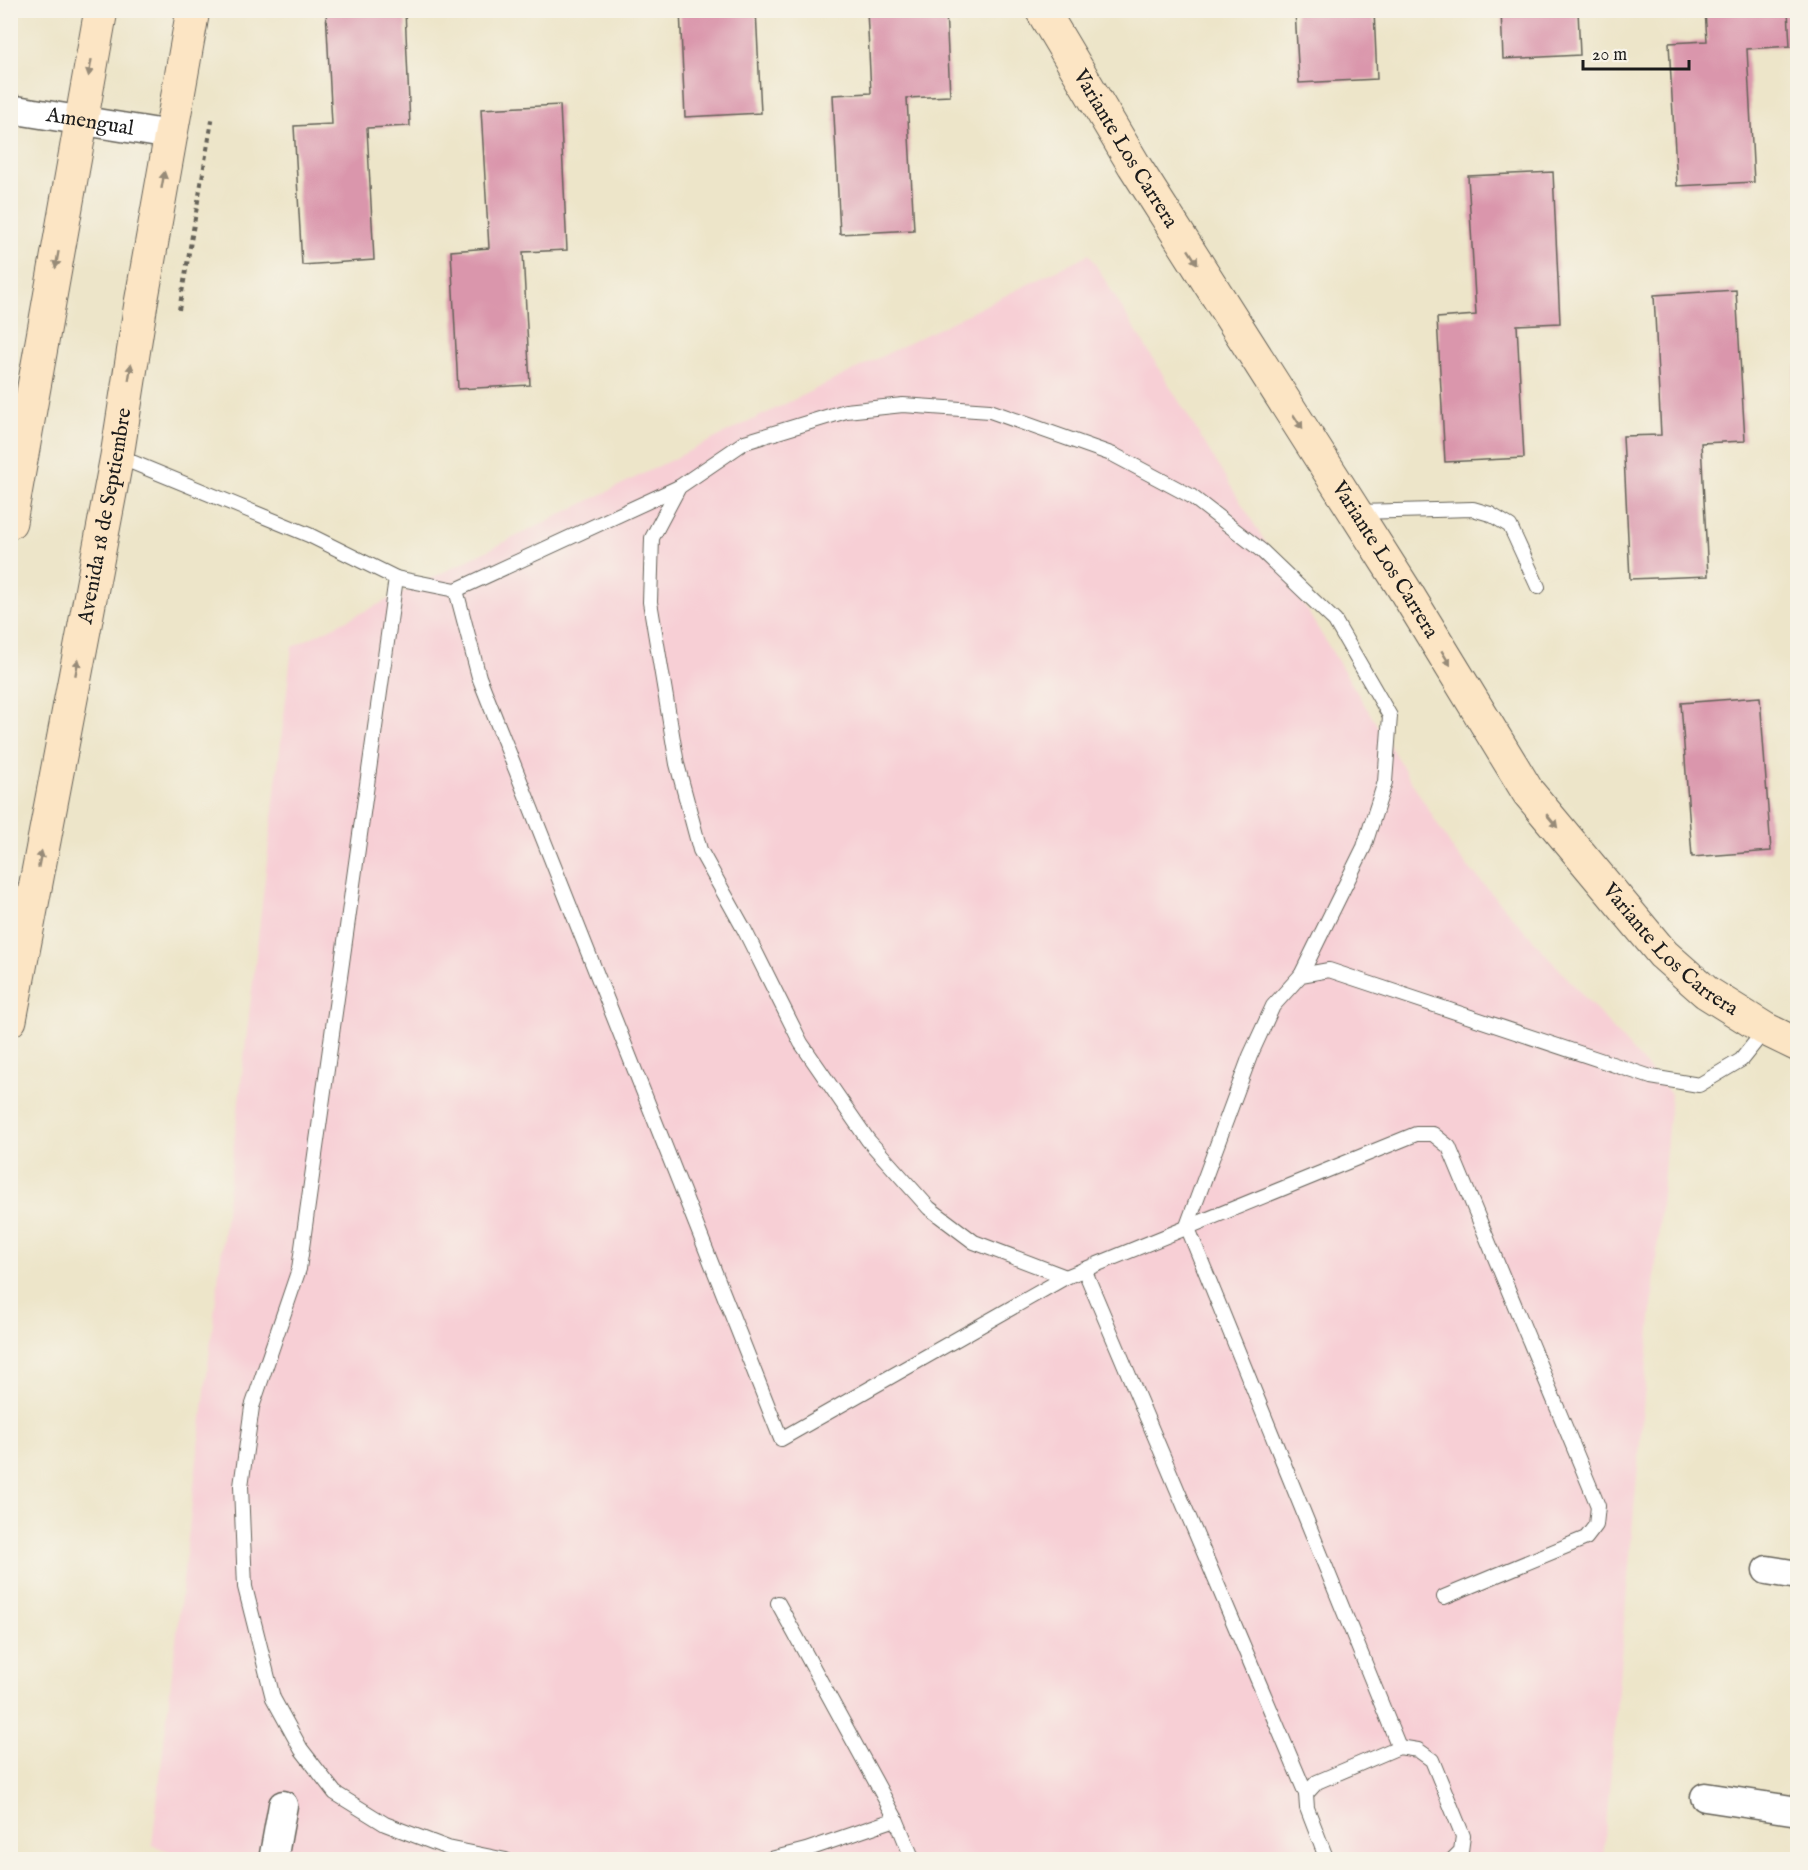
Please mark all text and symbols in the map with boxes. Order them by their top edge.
scale bar [1583,33,1690,71]
text: 20 m [1592,44,1627,67]
one-way arrow [86,59,95,78]
street label: Variante Los Carrera [1066,64,1185,234]
street label: Amengual [43,101,136,142]
one-way arrow [159,170,168,189]
one-way arrow [1187,249,1198,266]
one-way arrow [52,251,61,270]
one-way arrow [126,362,135,381]
street label: Avenida 18 de Septiembre [72,406,138,627]
one-way arrow [1292,414,1303,430]
street label: Variante Los Carrera [1325,475,1445,644]
one-way arrow [1441,650,1452,666]
one-way arrow [73,658,82,677]
one-way arrow [1546,813,1559,829]
one-way arrow [36,849,45,868]
street label: Variante Los Carrera [1596,877,1744,1023]

